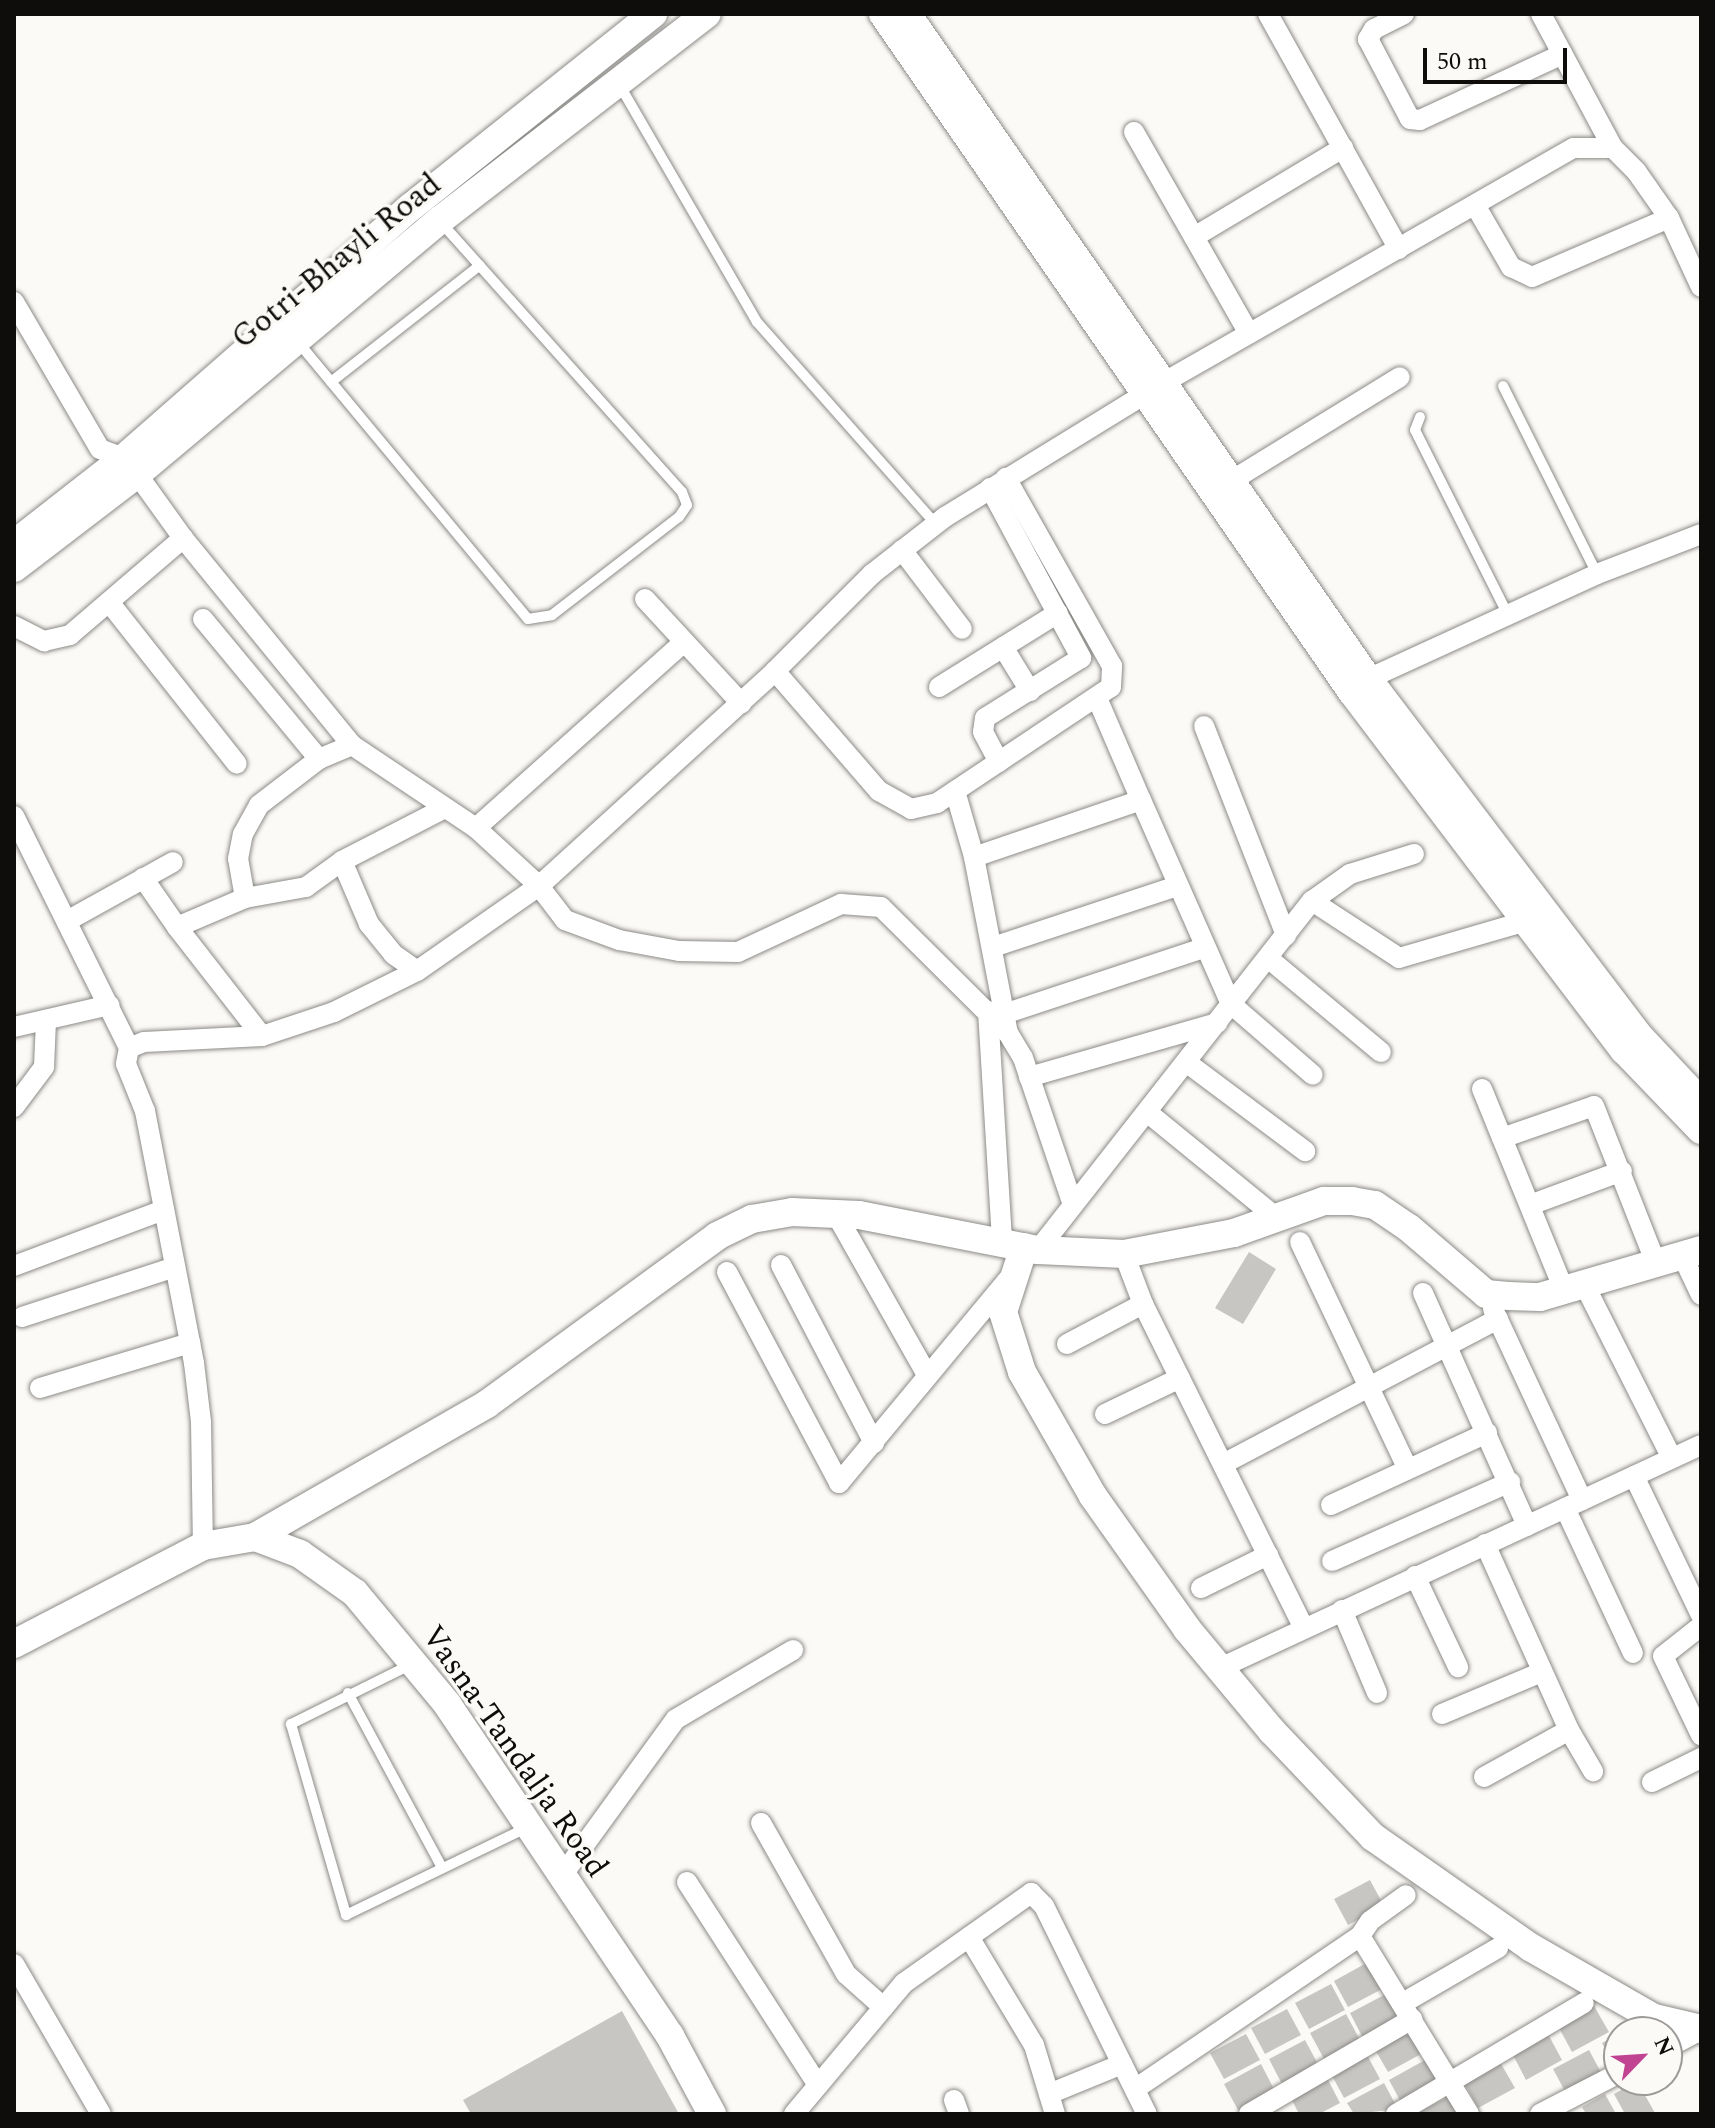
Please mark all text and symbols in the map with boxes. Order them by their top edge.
scale bar [1427,32,1571,82]
text: 50 m [1437,44,1488,80]
street label: Gotri-Bhayli Road [225,166,449,358]
street label: Vasna-Tandalja Road [413,1619,615,1885]
north arrow [1603,2016,1683,2096]
text: N [1645,2031,1682,2062]

